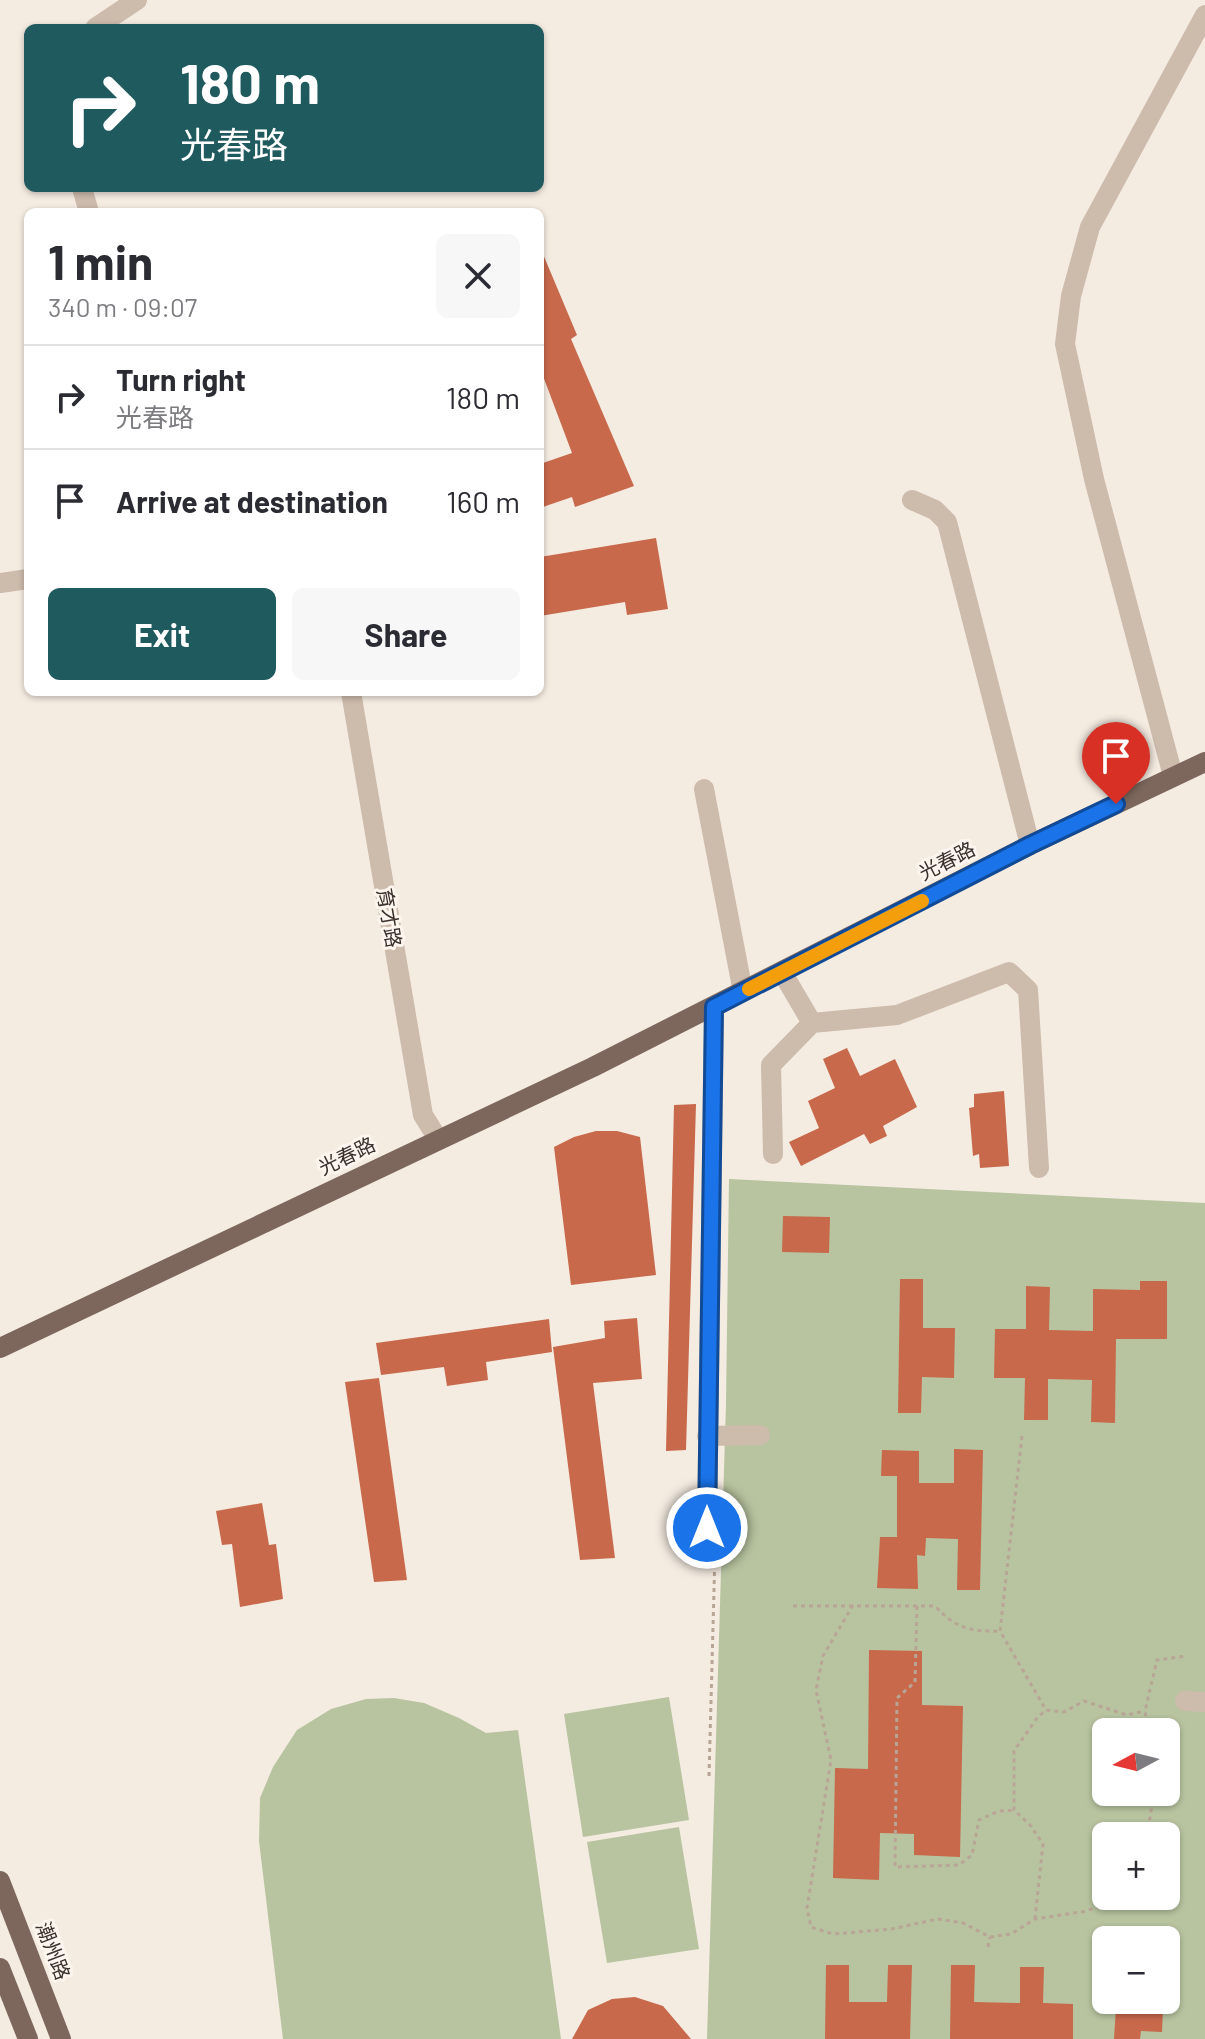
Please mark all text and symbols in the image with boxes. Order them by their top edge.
text: 180 m [180,48,320,115]
icon: right [48,56,152,160]
text: 光春路 [180,122,288,165]
text: 1 min [48,232,153,290]
button: close [436,234,520,318]
text: 340 m · 09:07 [48,291,197,322]
text: Turn right [116,361,246,397]
icon: right [48,375,92,419]
text: 180 m [446,379,520,415]
text: 光春路 [116,401,194,432]
icon: arrive [48,479,92,523]
text: Arrive at destination [116,483,388,519]
text: 160 m [446,483,520,519]
button: Exit [48,588,276,680]
button: Share [292,588,520,680]
pin [1082,722,1150,804]
icon: arrive [1094,734,1138,778]
street label: 光春路 [914,836,979,884]
street label: 育才路 [373,886,407,949]
street label: 光春路 [314,1131,379,1179]
position arrow [665,1486,749,1570]
north arrow [1092,1718,1180,1806]
map controls [1092,1718,1180,2014]
button: + [1092,1822,1180,1910]
street label: 潮州路 [32,1918,76,1983]
button: − [1092,1926,1180,2014]

